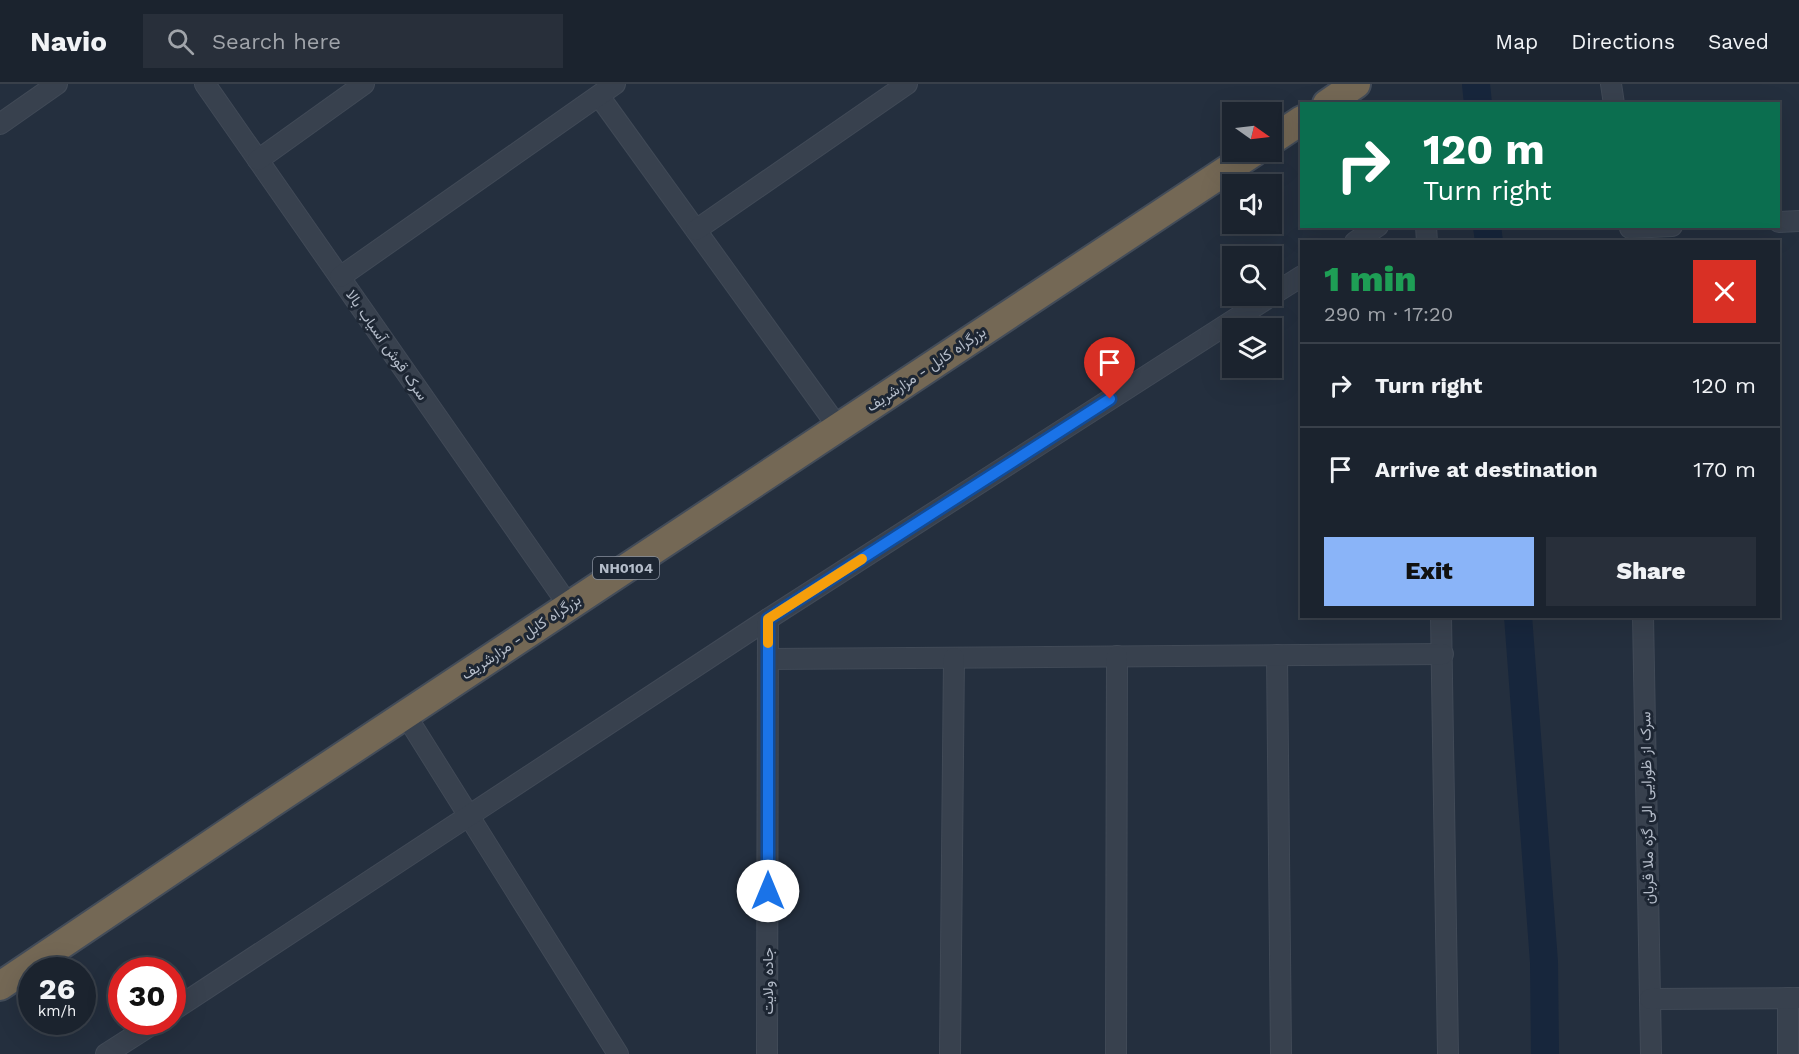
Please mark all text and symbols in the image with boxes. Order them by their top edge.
search box [143,14,563,68]
text: Navio [30,25,107,58]
icon: search [164,25,197,58]
text: Search here [212,29,341,54]
text: Map [1495,29,1538,54]
text: Directions [1571,29,1675,54]
text: Saved [1708,29,1769,54]
north arrow [1222,102,1282,162]
map controls [1222,102,1282,378]
text: 120 m [1423,125,1545,174]
icon: right [1324,126,1402,204]
button: sound [1222,174,1282,234]
text: Turn right [1423,175,1552,207]
button: search [1222,246,1282,306]
text: 1 min [1324,258,1417,300]
button: close [1693,260,1756,323]
street label: سرک قوش آسیاب بالا [341,286,432,404]
text: 290 m · 17:20 [1324,302,1453,326]
button: layers [1222,318,1282,378]
street label: بزرگراه کابل - مزارشریف [863,322,989,416]
pin [1084,337,1135,399]
icon: arrive [1093,346,1126,379]
icon: right [1324,369,1357,402]
text: Turn right [1375,373,1482,398]
text: 120 m [1692,373,1756,398]
icon: arrive [1324,453,1357,486]
text: Arrive at destination [1375,457,1598,482]
text: 170 m [1693,457,1756,482]
button: Exit [1324,537,1534,606]
button: Share [1546,537,1756,606]
road number: NH0104 [593,557,659,579]
street label: بزرگراه کابل - مزارشریف [458,590,584,684]
street label: سرک از ظورایی الی گزه ملا قربان [1636,711,1659,905]
position arrow [736,859,800,923]
street label: جاده ولایت [759,947,777,1015]
speed limit sign: 30 [108,957,186,1035]
text: 26 [39,971,75,1006]
text: km/h [38,1002,76,1020]

